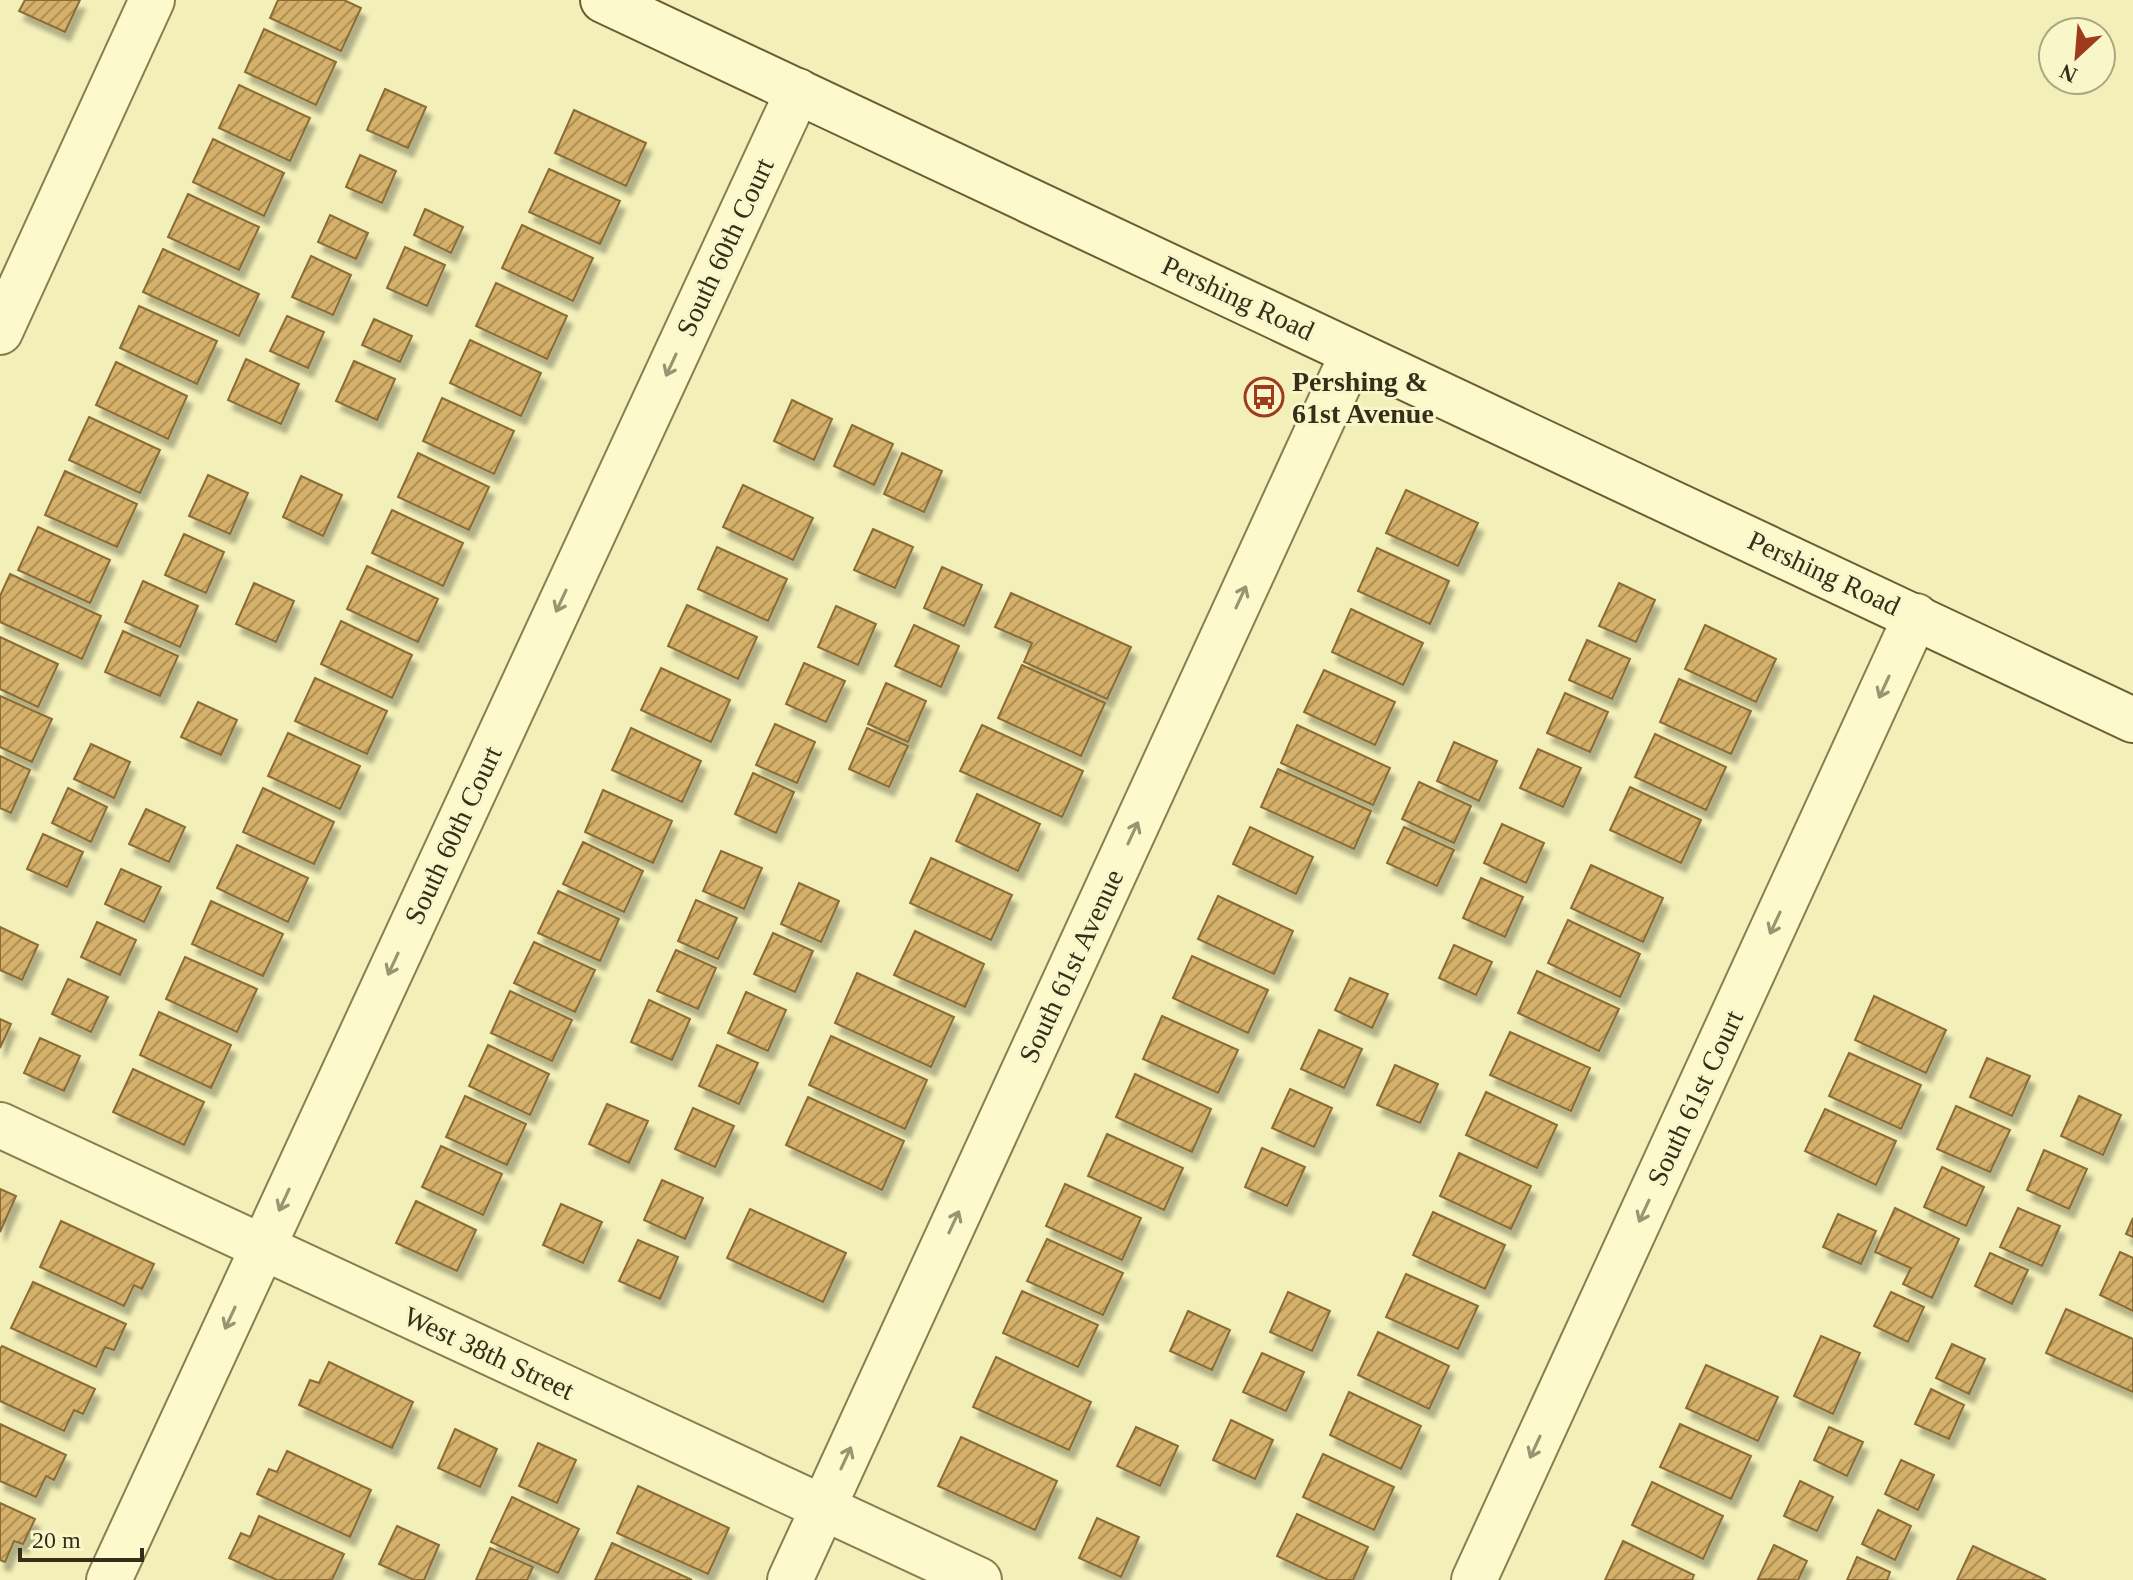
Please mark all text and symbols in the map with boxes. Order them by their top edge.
north arrow [2037,16,2117,96]
text: N [2056,59,2081,88]
street label: South 60th Court [670,153,780,341]
street label: Pershing Road [1157,249,1319,347]
one-way arrow [663,353,678,377]
place label: Pershing & 61st Avenue [1292,366,1434,429]
bus stop icon: Pershing & 61st Avenue [1243,376,1285,418]
street label: Pershing Road [1743,524,1905,622]
one-way arrow [1234,585,1249,609]
one-way arrow [553,588,568,613]
one-way arrow [1876,675,1891,699]
street label: South 60th Court [398,741,508,929]
one-way arrow [1126,821,1141,845]
street label: South 61st Avenue [1013,865,1129,1067]
one-way arrow [1767,911,1782,935]
one-way arrow [385,952,400,976]
street label: South 61st Court [1641,1005,1749,1191]
one-way arrow [276,1187,291,1211]
one-way arrow [1636,1198,1651,1222]
one-way arrow [947,1210,962,1234]
street label: West 38th Street [399,1300,579,1406]
one-way arrow [221,1305,236,1330]
one-way arrow [1527,1434,1542,1459]
one-way arrow [839,1446,854,1470]
scale bar [20,1512,142,1562]
text: 20 m [32,1527,81,1553]

